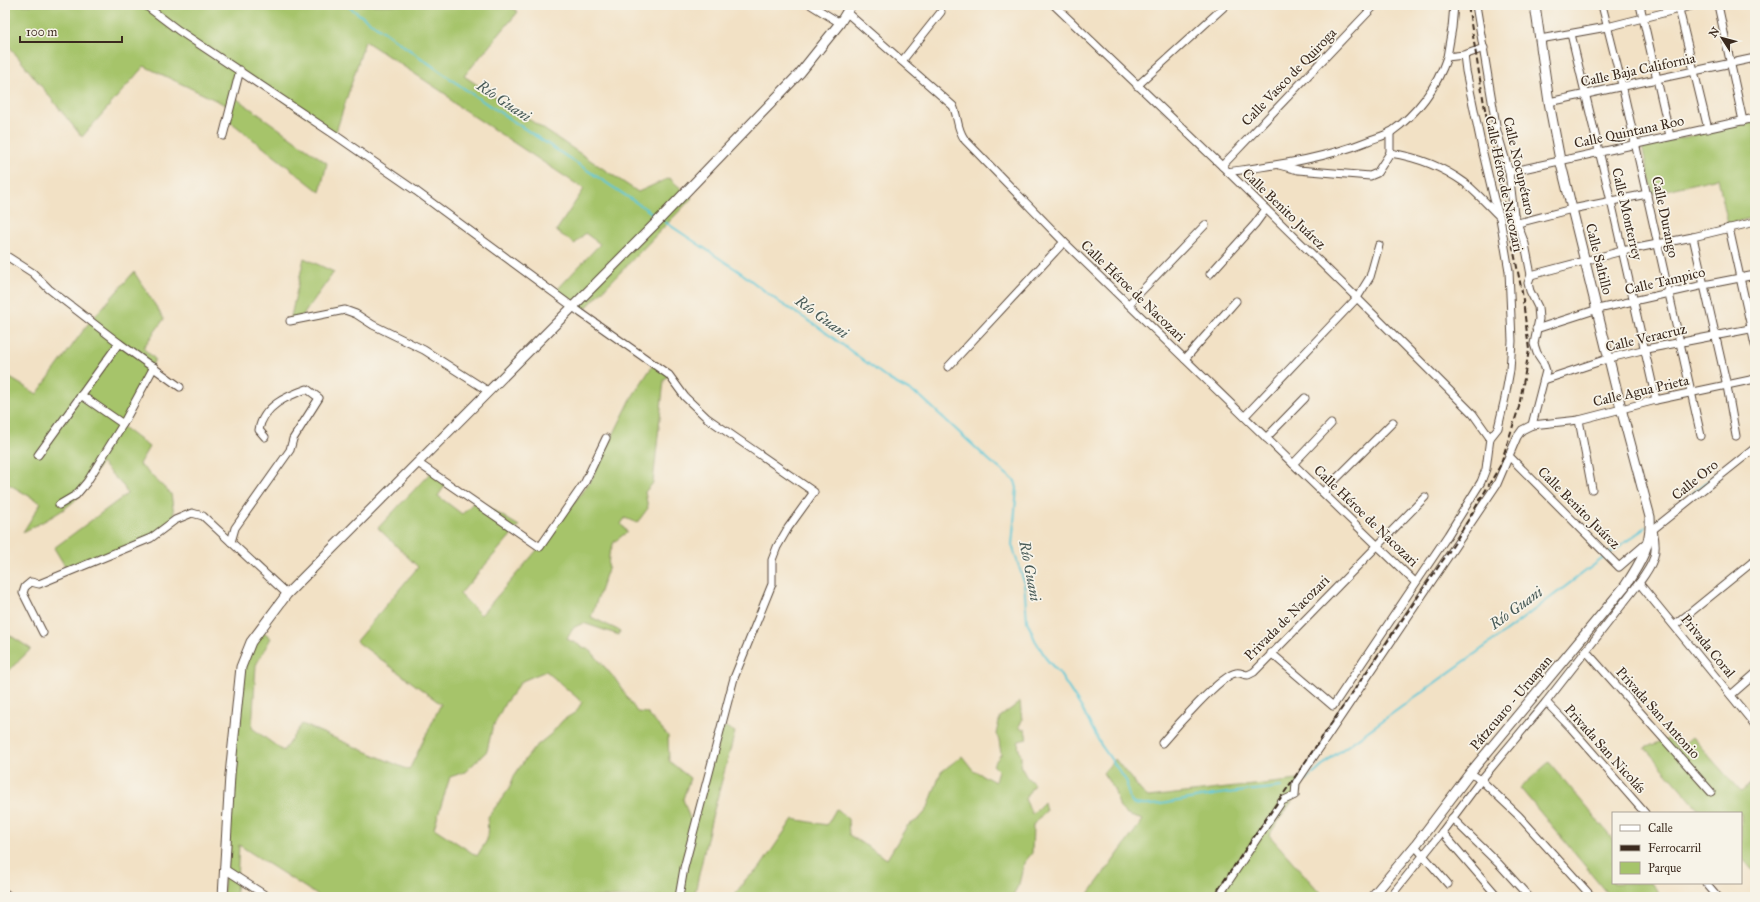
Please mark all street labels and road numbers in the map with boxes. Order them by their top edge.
street label: Calle Vasco de Quiroga [1238,24,1340,129]
street label: Calle Baja California [1579,50,1697,90]
street label: Calle Quintana Roo [1572,112,1686,152]
street label: Calle Héroe de Nacozari [1481,114,1527,254]
street label: Calle Nocupétaro [1499,115,1539,217]
street label: Calle Benito Juárez [1238,165,1330,254]
street label: Calle Monterrey [1608,166,1646,262]
street label: Calle Durango [1648,175,1682,259]
street label: Calle Saltillo [1582,222,1616,296]
street label: Calle Héroe de Nacozari [1077,237,1189,345]
street label: Calle Tampico [1623,263,1707,299]
street label: Calle Veracruz [1604,320,1689,356]
street label: Calle Agua Prieta [1591,372,1691,410]
street label: Calle Oro [1668,456,1722,504]
street label: Calle Héroe de Nacozari [1310,462,1422,570]
street label: Calle Benito Juárez [1534,463,1624,554]
street label: Privada de Nacozari [1241,572,1333,664]
street label: Privada Coral [1677,611,1739,681]
street label: Pátzcuaro - Uruapan [1466,652,1556,754]
street label: Privada San Antonio [1612,664,1704,762]
street label: Privada San Nicolás [1561,701,1649,797]

